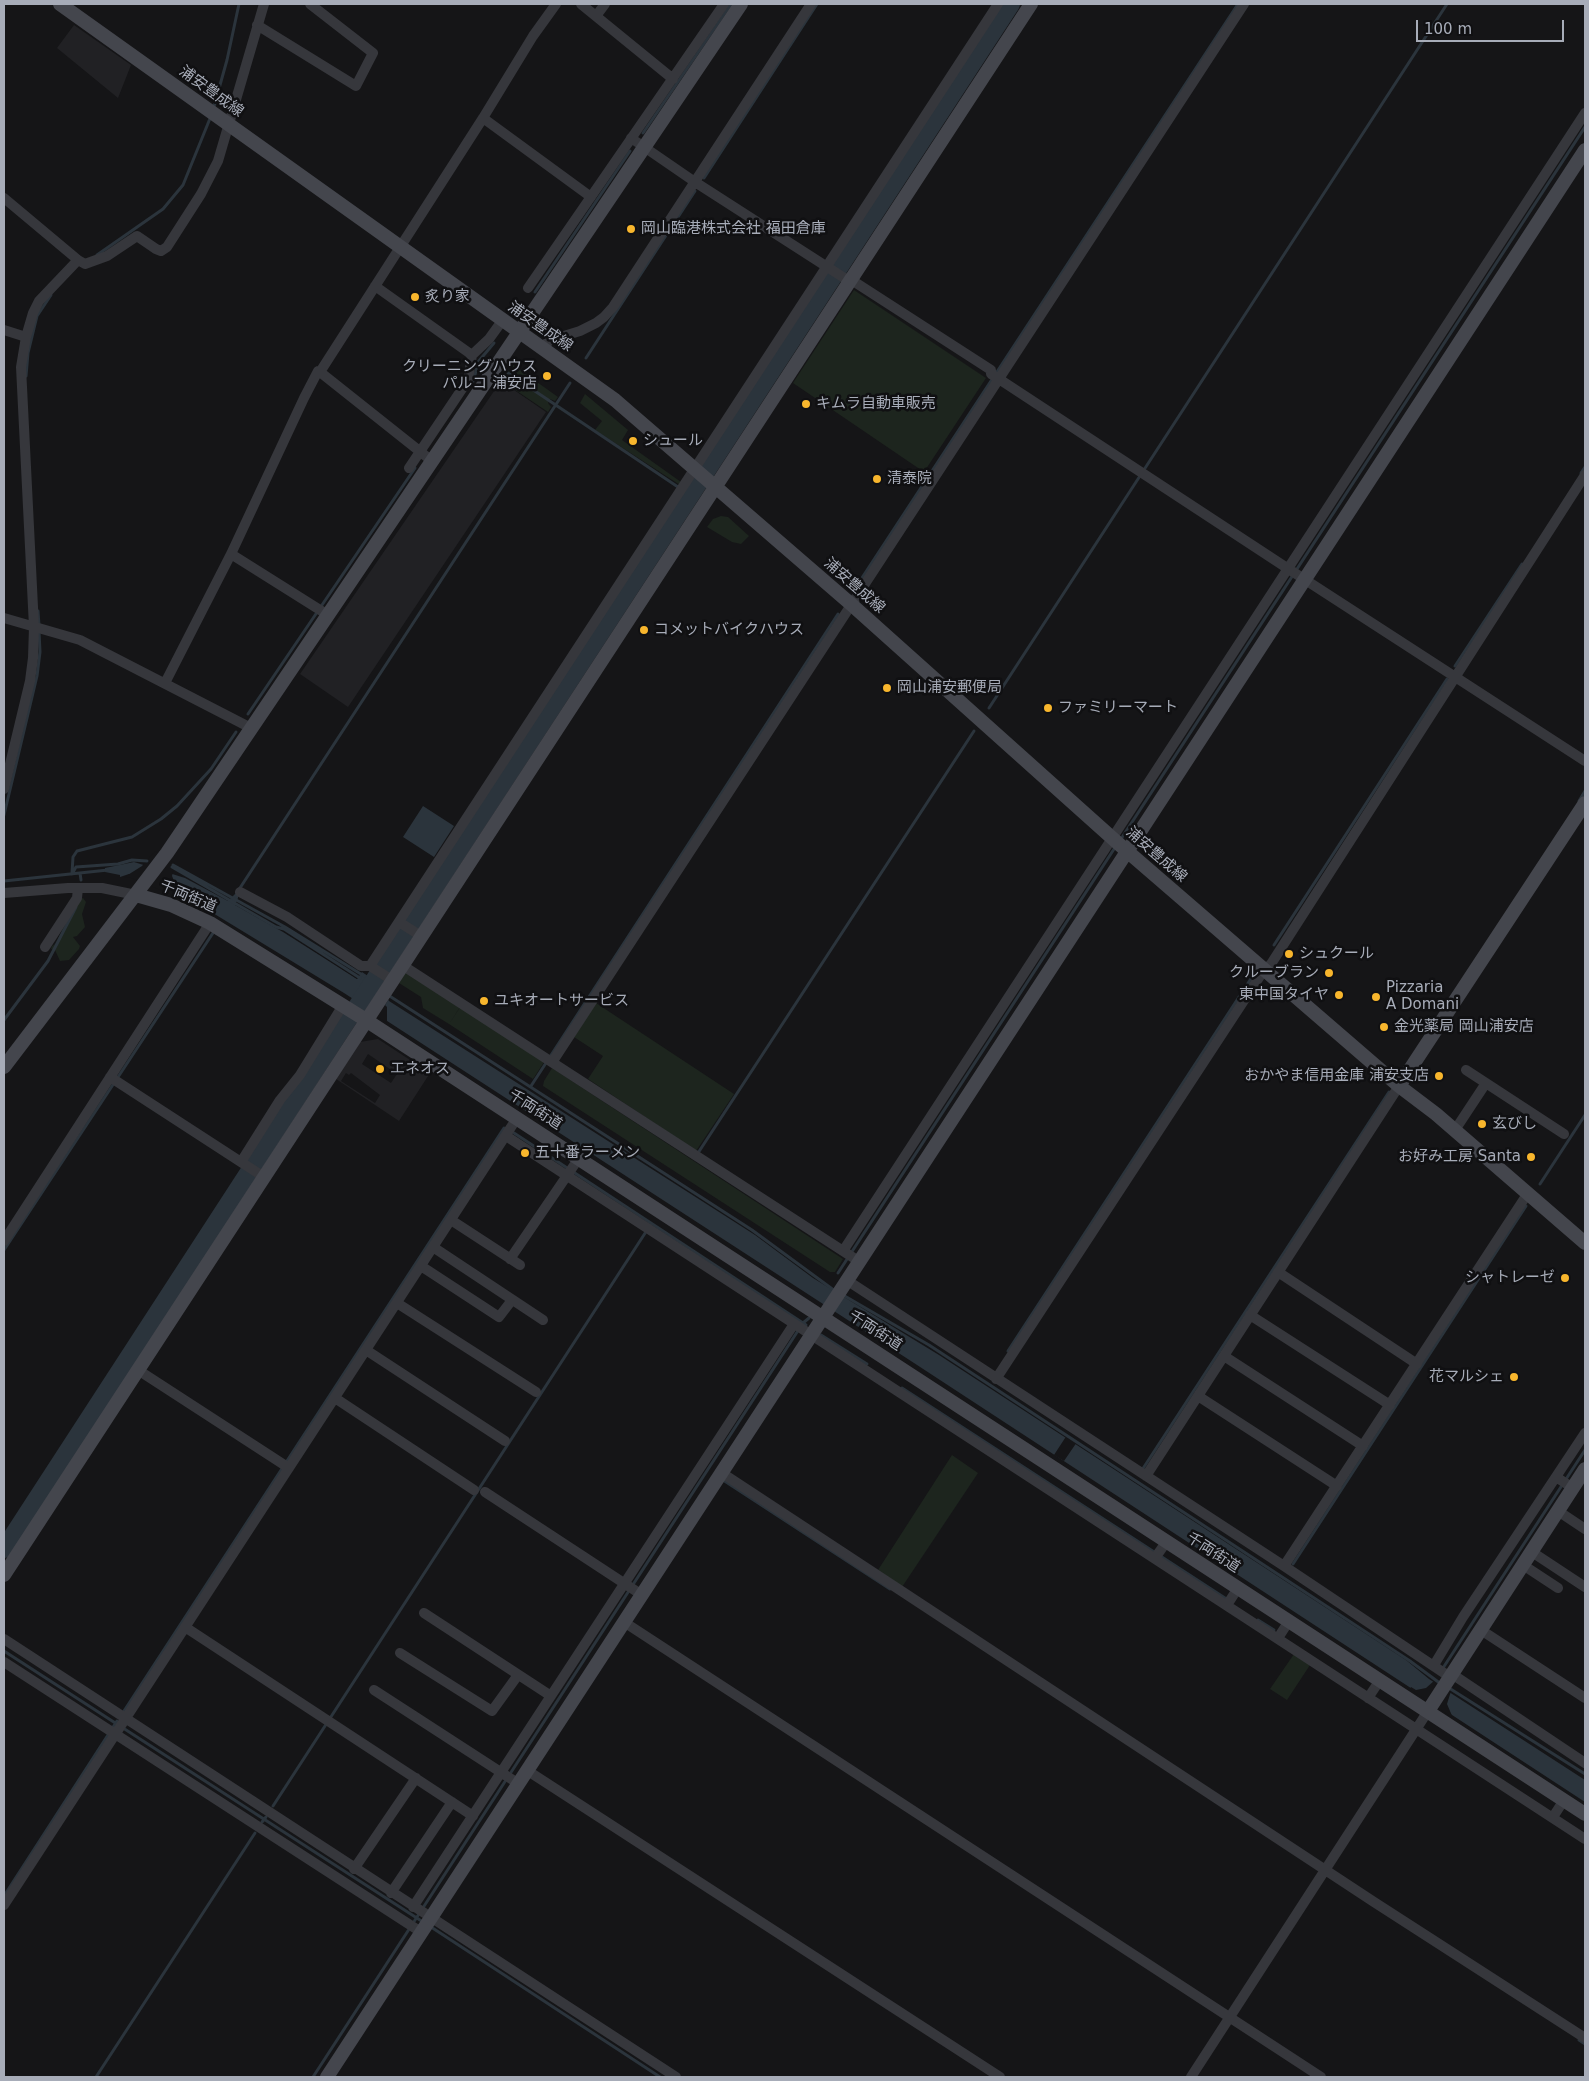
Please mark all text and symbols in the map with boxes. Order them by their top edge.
scale bar [1419,10,1566,42]
text: 100 m [1424,20,1472,38]
street label: 浦安豊成線 [175,63,247,121]
place label: 岡山臨港株式会社 福田倉庫 [641,220,826,238]
marker: 岡山臨港株式会社 福田倉庫 [625,223,637,235]
place label: 炙り家 [425,288,470,306]
marker: 炙り家 [409,291,421,303]
street label: 浦安豊成線 [504,298,576,356]
place label: クリーニングハウス パルコ 浦安店 [402,358,537,393]
marker: クリーニングハウス パルコ 浦安店 [541,370,553,382]
place label: キムラ自動車販売 [816,395,936,413]
marker: キムラ自動車販売 [800,398,812,410]
place label: シュール [643,432,703,450]
marker: シュール [627,435,639,447]
place label: 清泰院 [887,470,932,488]
marker: 清泰院 [871,473,883,485]
street label: 浦安豊成線 [820,555,888,617]
place label: コメットバイクハウス [654,621,804,639]
marker: コメットバイクハウス [638,624,650,636]
place label: 岡山浦安郵便局 [897,679,1002,697]
marker: 岡山浦安郵便局 [881,682,893,694]
place label: ファミリーマート [1058,699,1178,717]
marker: ファミリーマート [1042,702,1054,714]
street label: 浦安豊成線 [1122,824,1190,886]
street label: 千両街道 [157,877,219,917]
place label: シュクール [1299,945,1374,963]
marker: シュクール [1283,948,1295,960]
place label: クルーブラン [1229,964,1319,982]
marker: クルーブラン [1323,967,1335,979]
place label: Pizzaria A Domani [1386,979,1459,1014]
place label: 東中国タイヤ [1239,986,1329,1004]
marker: 東中国タイヤ [1333,989,1345,1001]
marker: Pizzaria A Domani [1370,991,1382,1003]
place label: ユキオートサービス [494,992,629,1010]
marker: ユキオートサービス [478,995,490,1007]
place label: 金光薬局 岡山浦安店 [1394,1018,1534,1036]
marker: 金光薬局 岡山浦安店 [1378,1021,1390,1033]
place label: エネオス [390,1060,450,1078]
marker: エネオス [374,1063,386,1075]
place label: おかやま信用金庫 浦安支店 [1244,1067,1429,1085]
marker: おかやま信用金庫 浦安支店 [1433,1070,1445,1082]
street label: 千両街道 [505,1086,565,1134]
place label: 玄びし [1492,1115,1537,1133]
marker: 玄びし [1476,1118,1488,1130]
place label: 五十番ラーメン [535,1144,640,1162]
marker: 五十番ラーメン [519,1147,531,1159]
place label: お好み工房 Santa [1398,1148,1521,1166]
marker: お好み工房 Santa [1525,1151,1537,1163]
place label: シャトレーゼ [1465,1269,1555,1287]
marker: シャトレーゼ [1559,1272,1571,1284]
street label: 千両街道 [845,1307,905,1355]
place label: 花マルシェ [1429,1368,1504,1386]
marker: 花マルシェ [1508,1371,1520,1383]
street label: 千両街道 [1183,1529,1243,1577]

